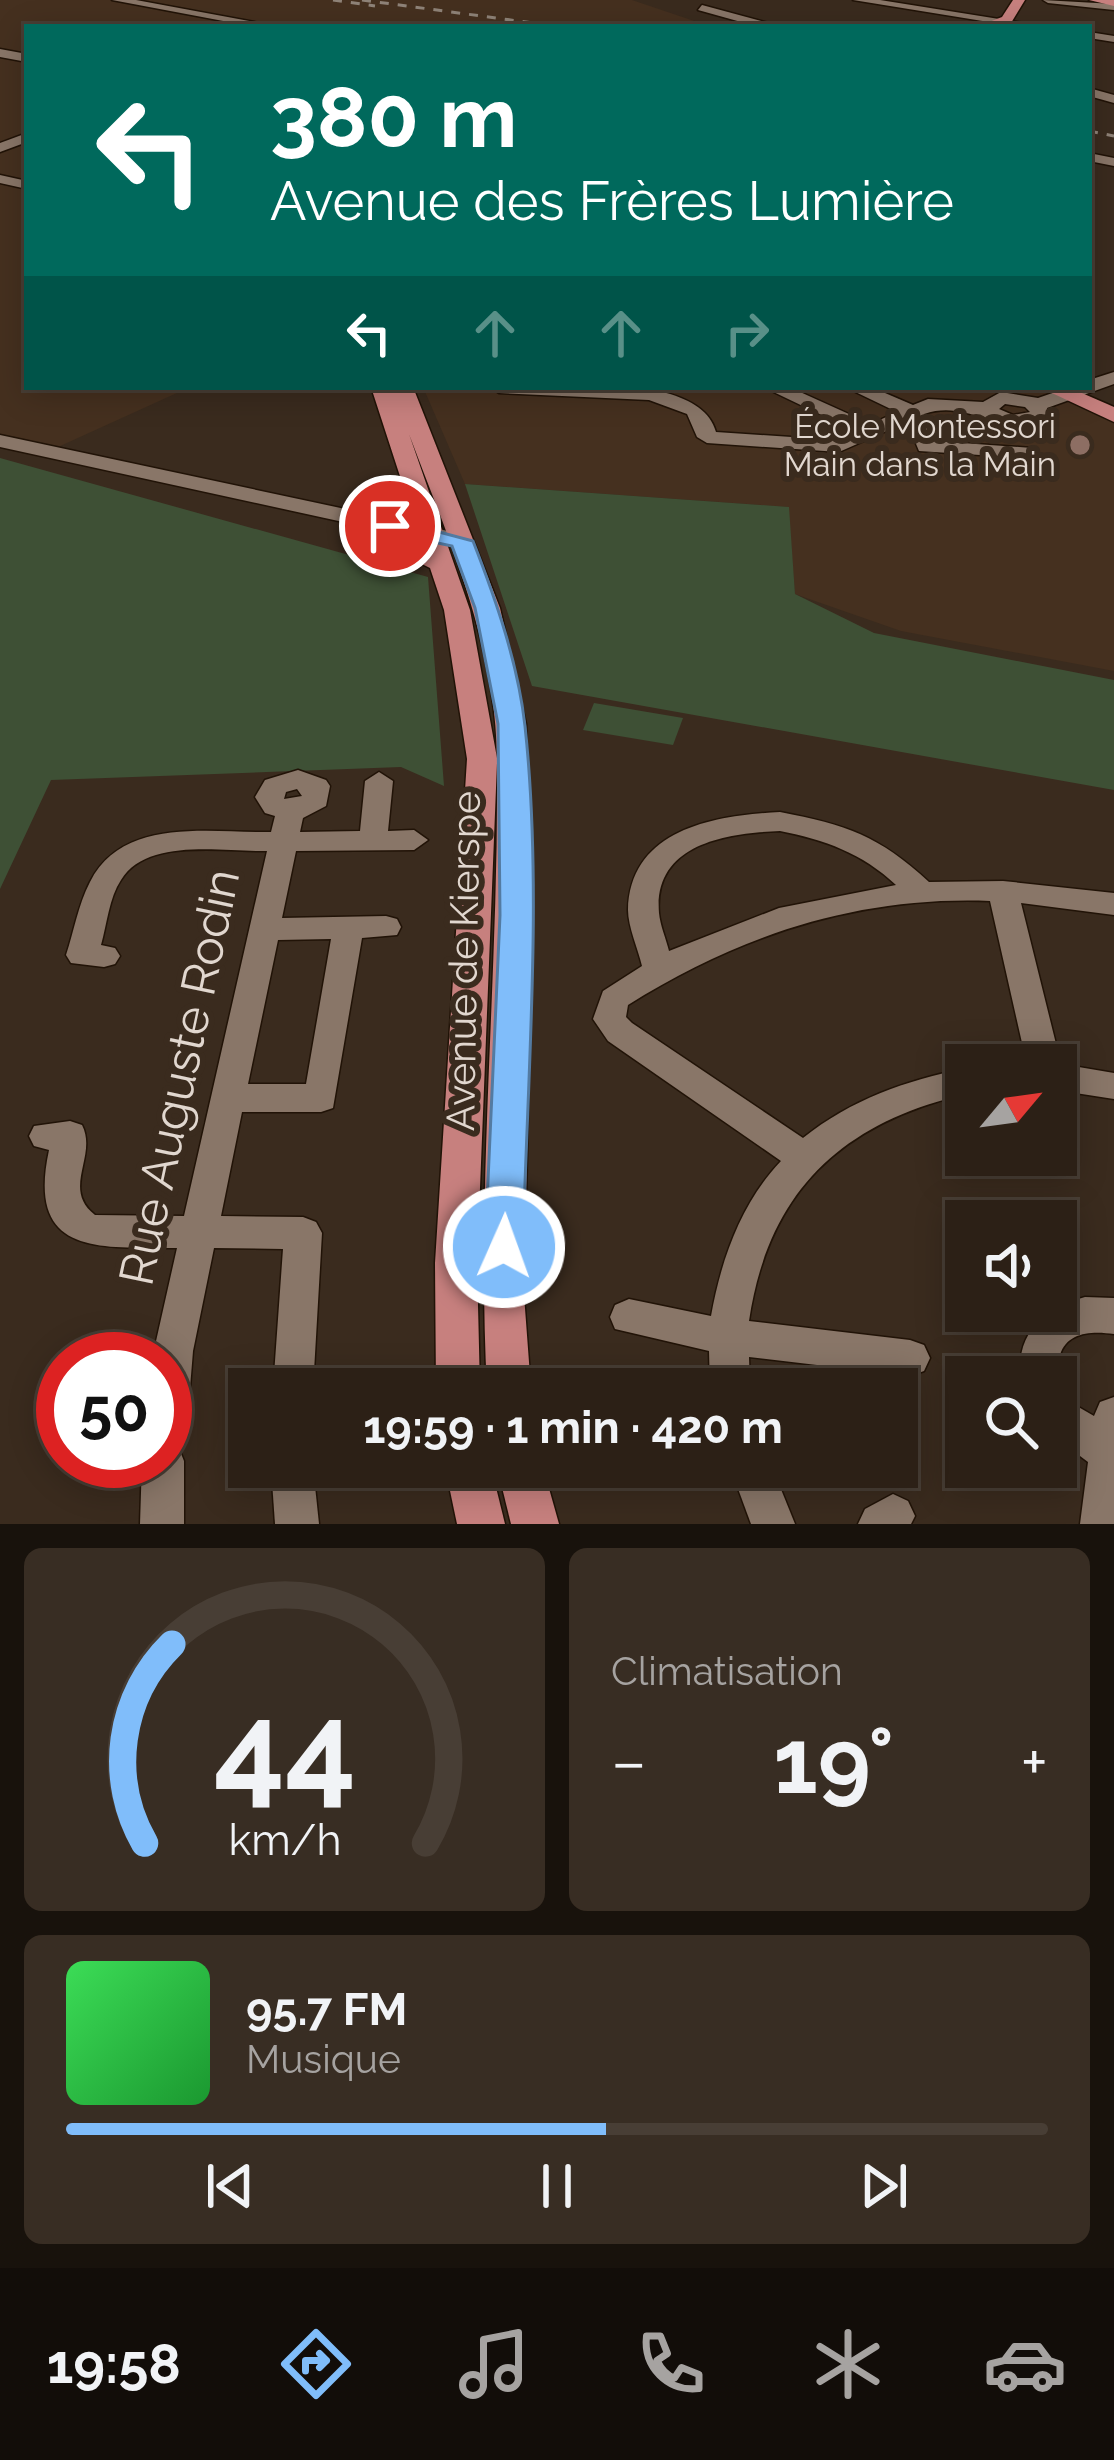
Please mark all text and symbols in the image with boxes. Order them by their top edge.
text: 380 m [270,68,518,167]
icon: left [72,72,228,228]
text: Avenue des Frères Lumière [270,169,954,233]
icon: left [336,300,402,366]
icon: ahead [462,300,528,366]
icon: ahead [588,300,654,366]
icon: right [714,300,780,366]
place label: École Montessori Main dans la Main [784,407,1056,484]
marker: École Montessori Main dans la Main [1067,432,1093,458]
pin [339,475,441,577]
icon: arrive [357,493,423,559]
street label: Avenue de Kierspe [437,791,489,1131]
street label: Rue Auguste Rodin [108,864,250,1290]
north arrow [945,1044,1077,1176]
map controls [945,1044,1077,1488]
position arrow [441,1184,567,1310]
button: sound [945,1200,1077,1332]
speed limit sign: 50 [36,1332,192,1488]
button: search [945,1356,1077,1488]
text: 19:59 · 1 min · 420 m [363,1401,783,1454]
text: Climatisation [611,1648,843,1694]
text: 44 [213,1675,356,1821]
text: 19° [773,1708,894,1814]
text: − [611,1723,647,1800]
text: + [1021,1723,1048,1800]
text: km/h [228,1814,341,1864]
text: 95.7 FM [246,1983,407,2036]
text: Musique [246,2036,401,2082]
icon: previous [197,2153,263,2219]
icon: pause [524,2153,590,2219]
icon: next [851,2153,917,2219]
icon: directions [274,2322,358,2406]
icon: music [452,2322,536,2406]
icon: phone [629,2322,713,2406]
icon: climate [806,2322,890,2406]
icon: car [983,2322,1067,2406]
text: 19:58 [47,2332,181,2396]

